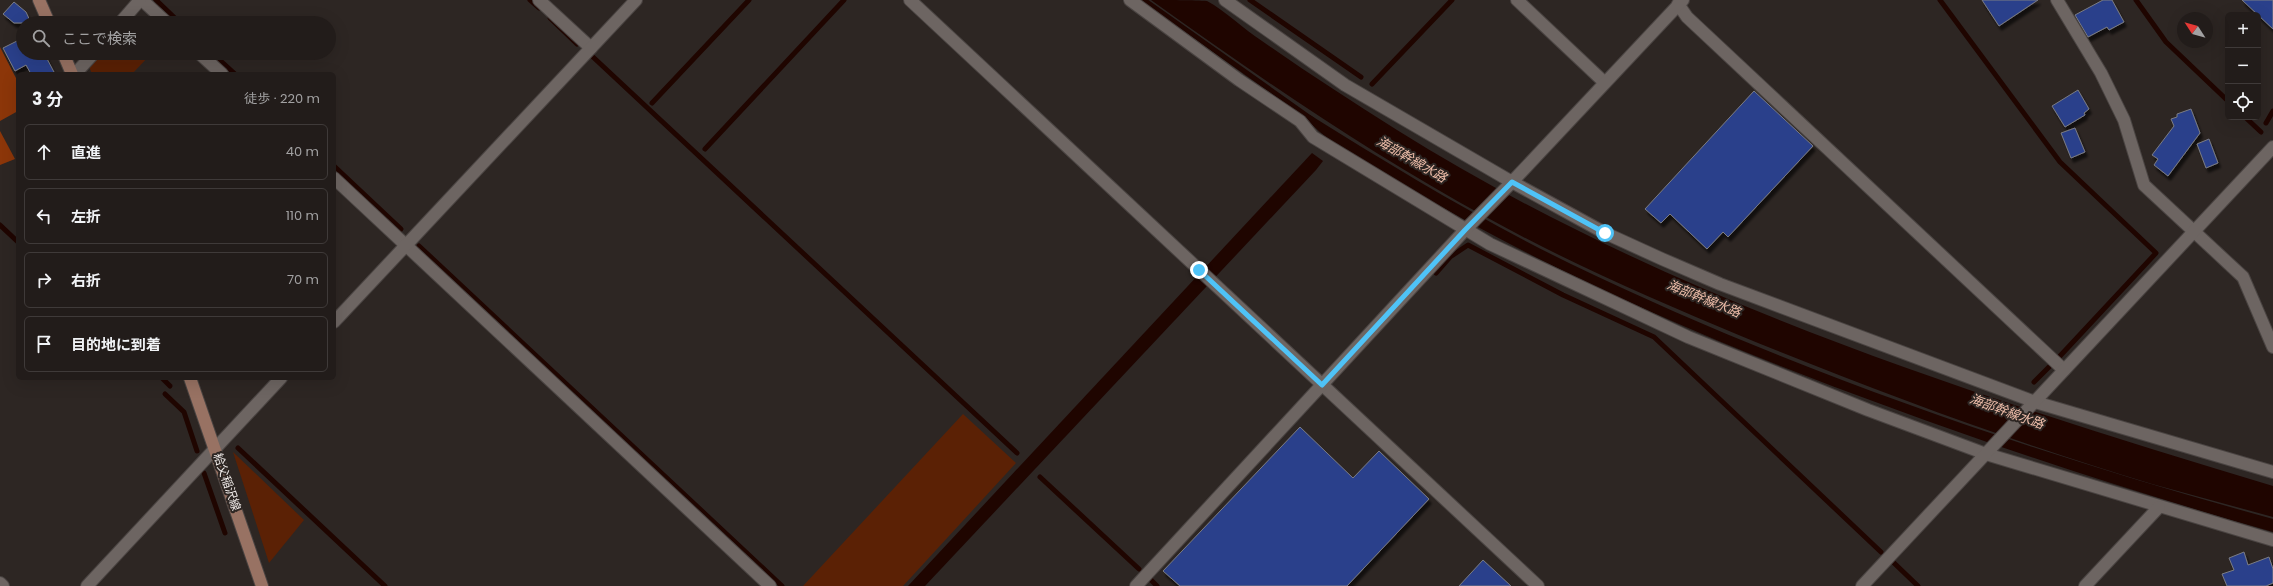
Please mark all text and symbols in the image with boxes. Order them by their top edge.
north arrow [2177,12,2213,48]
map controls [2225,12,2261,120]
button: + [2225,12,2261,48]
search box [16,16,336,60]
icon: search [30,27,52,49]
text: ここで検索 [62,28,137,49]
button: − [2225,48,2261,84]
button: locate [2225,84,2261,120]
text: 3 分 [32,87,63,111]
text: 徒歩 · 220 m [244,89,320,108]
water label: 海部幹線水路 [1373,132,1451,188]
icon: ahead [33,141,55,163]
text: 直進 [71,142,101,163]
text: 40 m [286,142,319,161]
icon: left [33,205,55,227]
text: 左折 [71,206,101,227]
text: 110 m [286,206,319,225]
route start [1596,224,1614,242]
route end [1190,261,1208,279]
icon: right [33,269,55,291]
text: 右折 [71,270,101,291]
text: 70 m [287,270,319,289]
water label: 海部幹線水路 [1664,275,1744,322]
icon: arrive [33,333,55,355]
text: 目的地に到着 [71,334,161,355]
water label: 海部幹線水路 [1967,389,2048,434]
street label: 給父稲沢線 [210,451,245,513]

